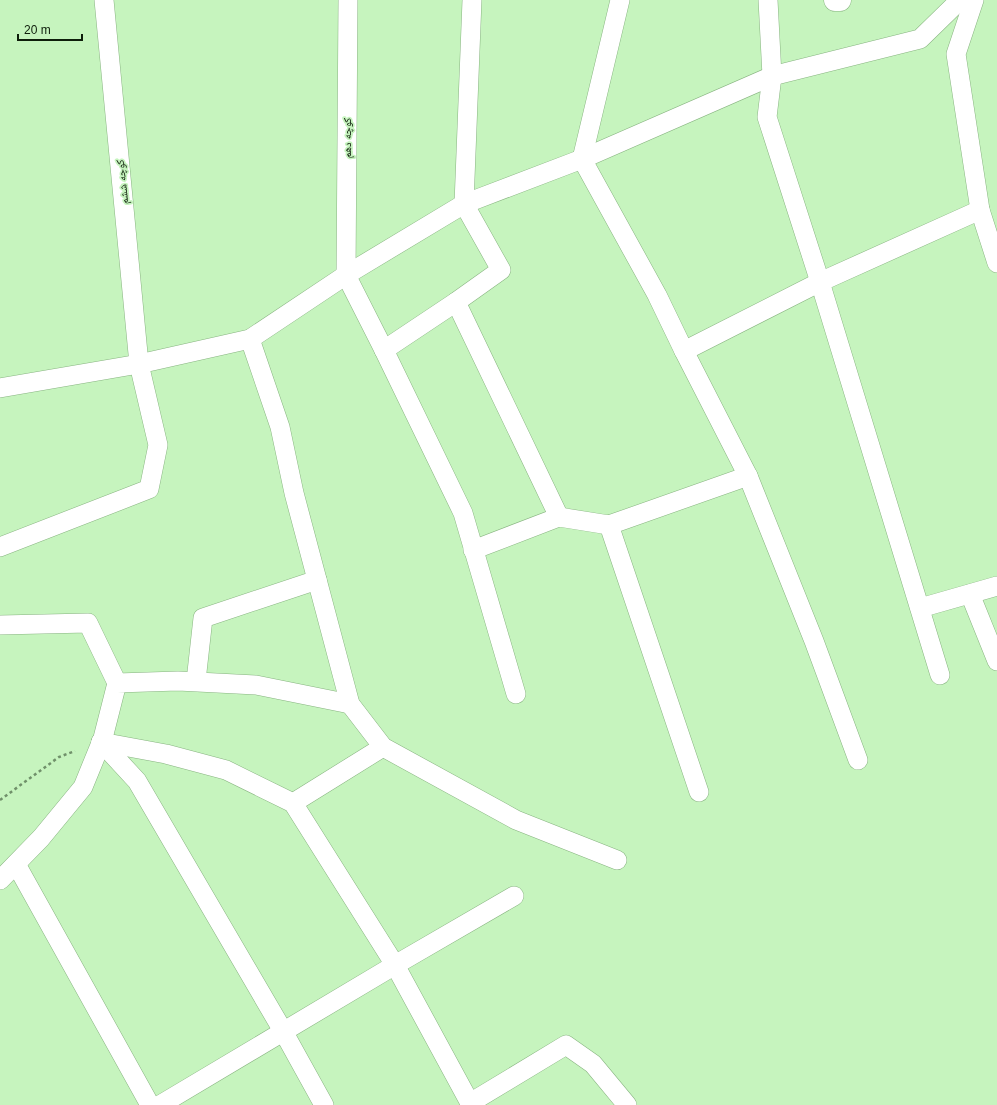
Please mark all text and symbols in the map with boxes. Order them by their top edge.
scale bar [18,16,82,42]
text: 20 m [24,23,51,37]
street label: کوچه دهم [341,117,355,158]
street label: کوچه ششم [114,158,132,205]

